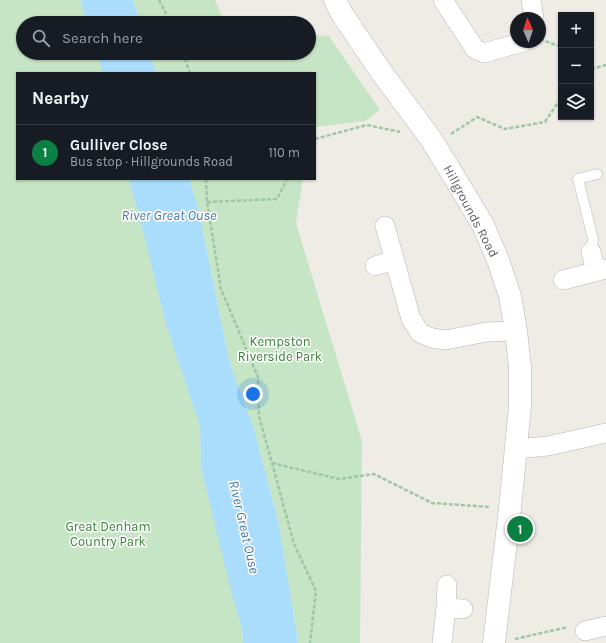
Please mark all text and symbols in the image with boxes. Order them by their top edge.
north arrow [510,12,546,48]
map controls [558,12,594,120]
button: + [558,12,594,48]
search box [16,16,316,60]
icon: search [30,27,52,49]
text: Search here [62,29,143,47]
button: − [558,48,594,84]
button: layers [558,84,594,120]
text: Nearby [32,88,89,108]
text: Gulliver Close [70,136,167,154]
text: 1 [43,145,47,160]
text: 110 m [268,145,300,160]
text: Bus stop · Hillgrounds Road [70,154,233,169]
street label: Hillgrounds Road [440,162,502,260]
water label: River Great Ouse [121,207,217,224]
park label: Kempston Riverside Park [238,334,322,364]
your location [243,384,263,404]
water label: River Great Ouse [225,479,263,576]
pin: 1 [507,514,533,544]
park label: Great Denham Country Park [65,519,151,549]

